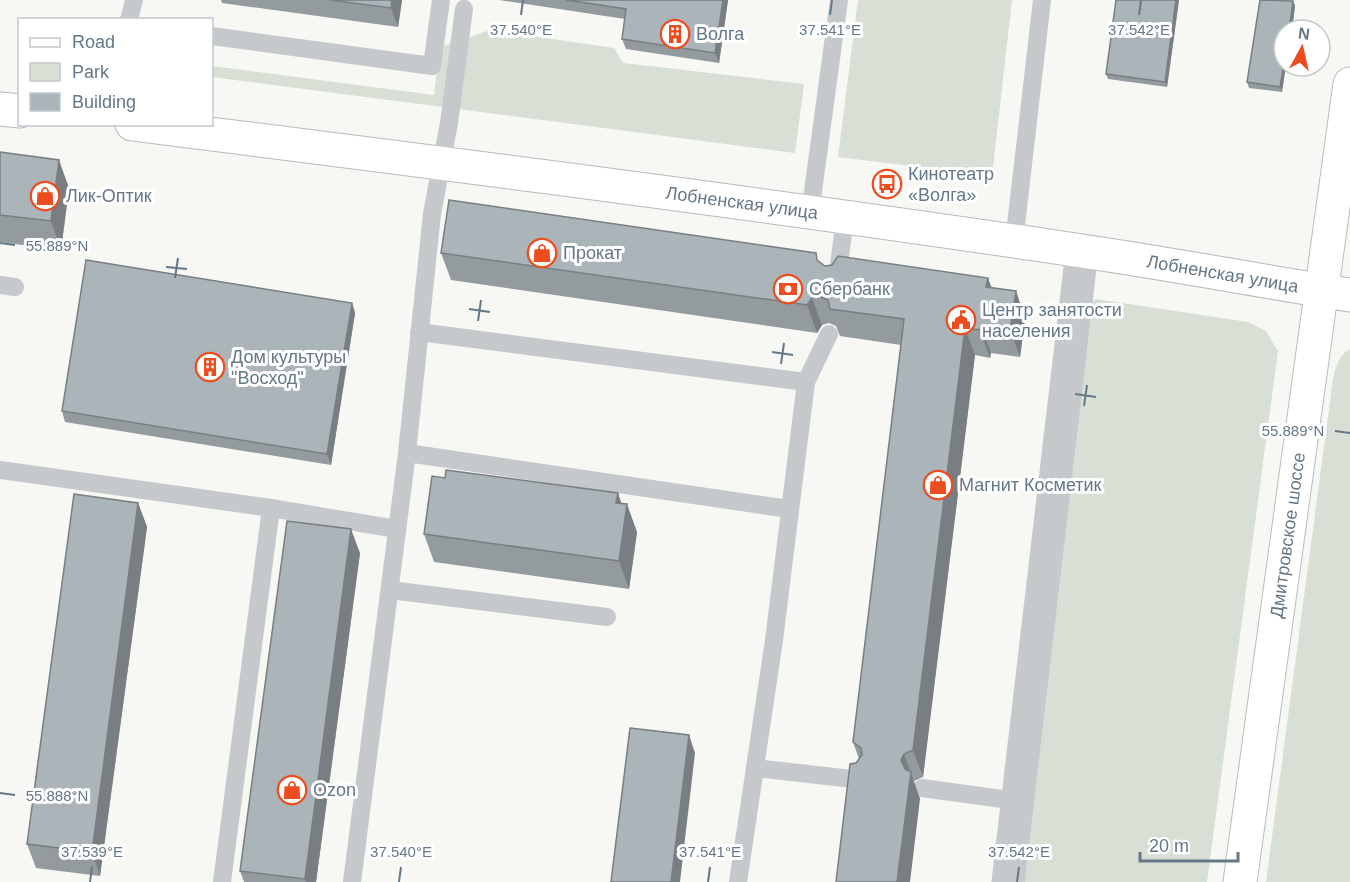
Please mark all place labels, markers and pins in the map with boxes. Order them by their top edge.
building icon: Волга [659,18,691,50]
place label: Волга [696,24,745,44]
place label: Кинотеатр «Волга» [908,164,994,205]
bus stop icon: Кинотеатр «Волга» [871,168,903,200]
shop icon: Лик-Оптик [29,180,61,212]
place label: Лик-Оптик [66,186,152,206]
shop icon: Прокат [526,237,558,269]
place label: Прокат [563,243,622,263]
bank icon: Сбербанк [772,273,804,305]
place label: Сбербанк [809,279,890,299]
place label: Центр занятости населения [982,300,1122,341]
public building icon: Центр занятости населения [945,304,977,336]
place label: Дом культуры "Восход" [231,347,346,388]
building icon: Дом культуры "Восход" [194,351,226,383]
shop icon: Магнит Косметик [922,469,954,501]
place label: Магнит Косметик [959,475,1102,495]
shop icon: Ozon [276,774,308,806]
place label: Ozon [313,780,356,800]

